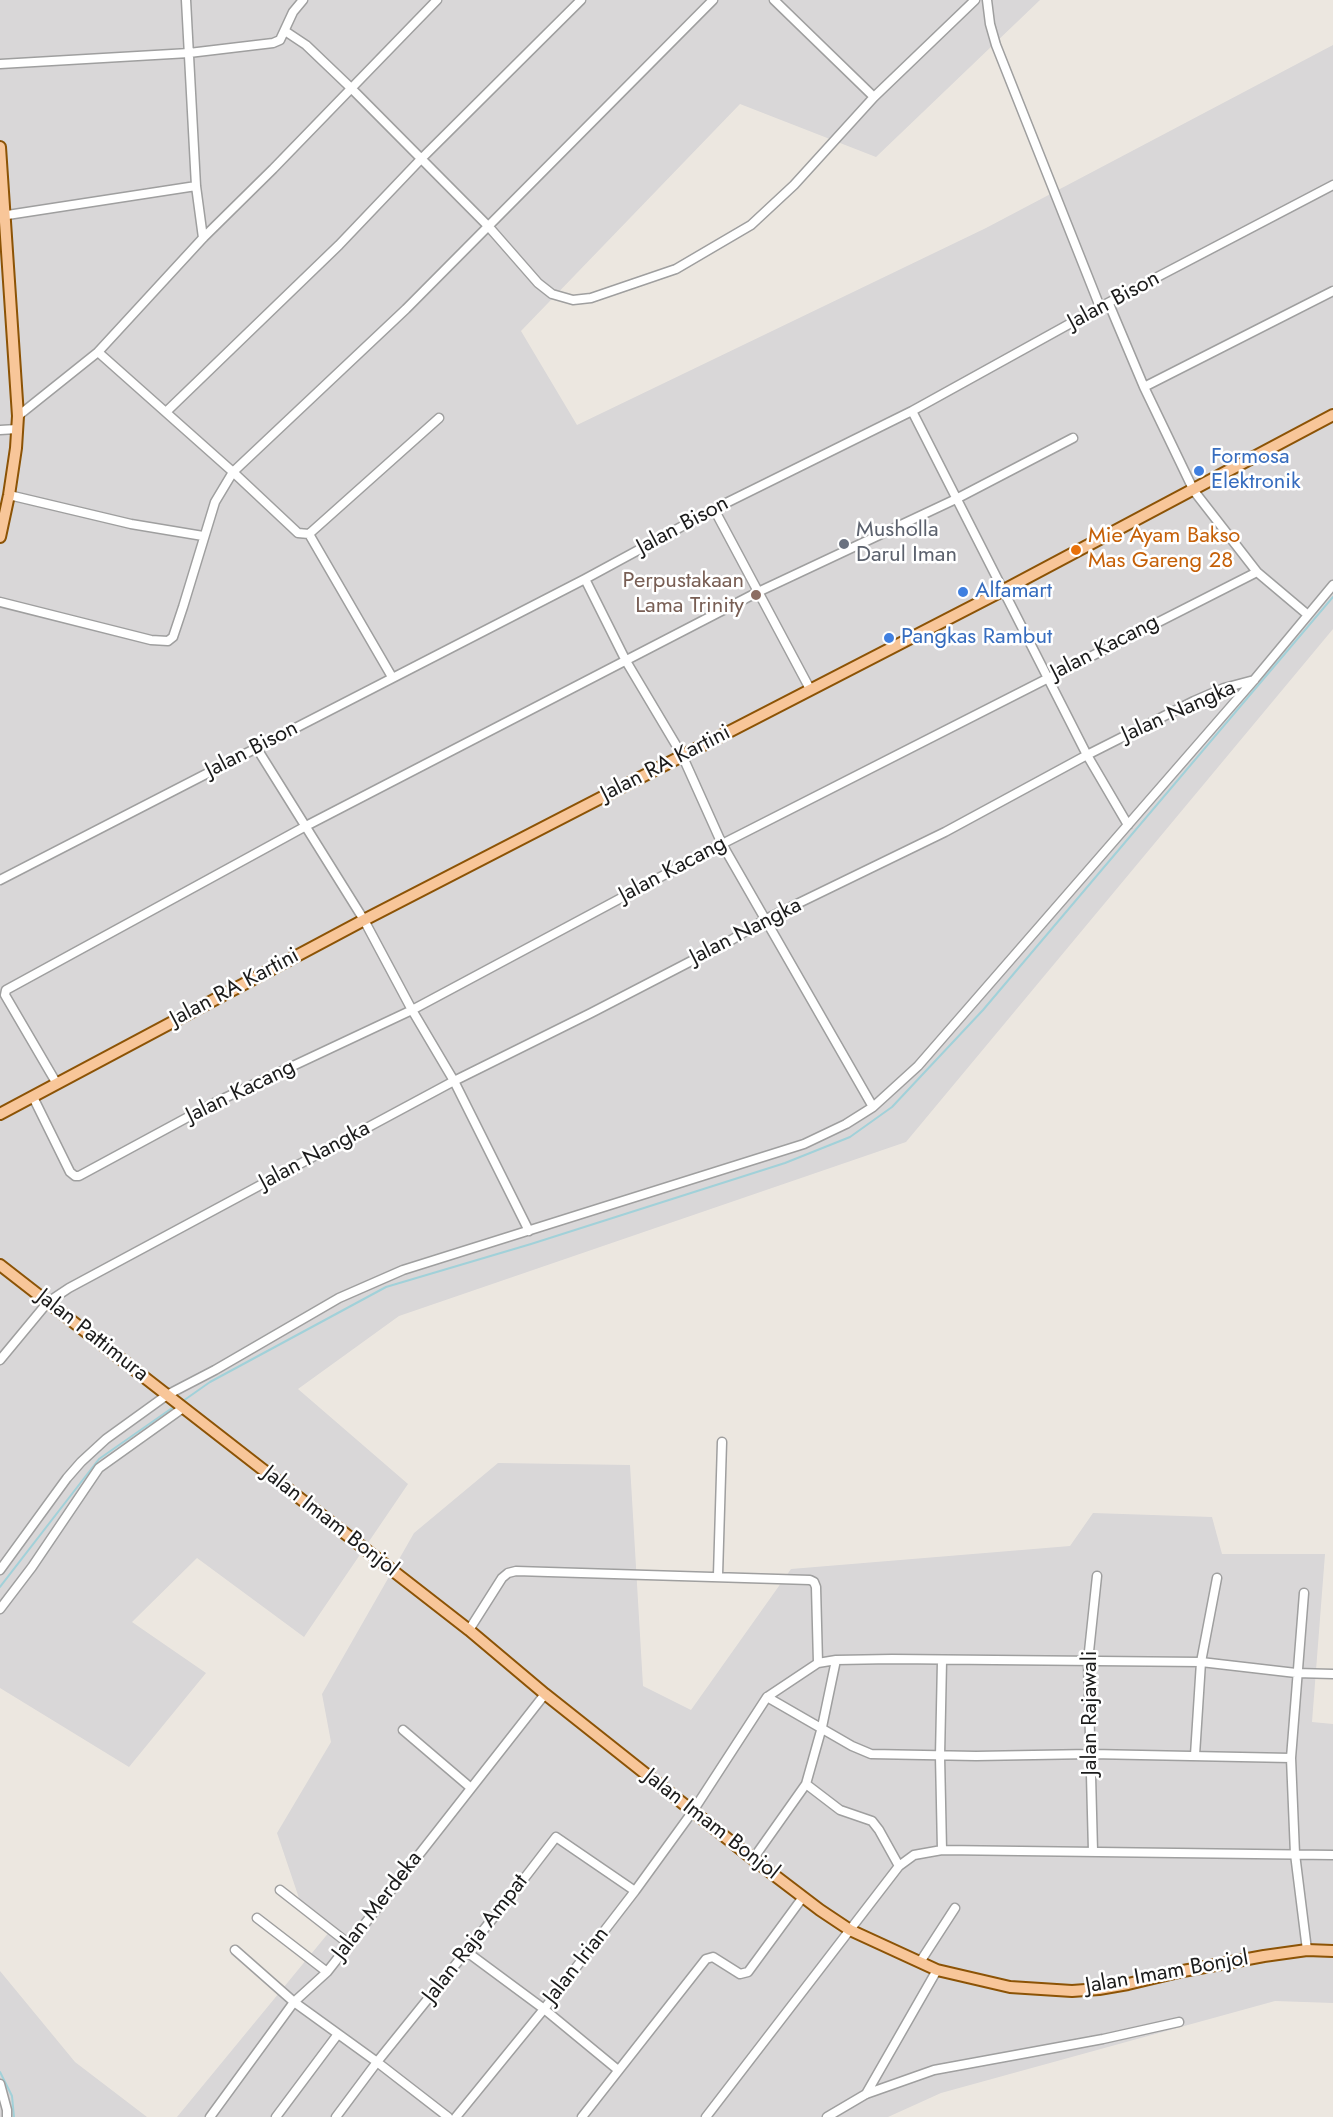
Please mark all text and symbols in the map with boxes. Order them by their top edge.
street label: Jalan Bison [1064,266,1164,336]
place label: Formosa Elektronik [1211,445,1301,496]
marker: Formosa Elektronik [1192,464,1206,478]
street label: Jalan Bison [633,491,733,561]
place label: Musholla Darul Iman [856,518,957,570]
place label: Mie Ayam Bakso Mas Gareng 28 [1088,524,1240,576]
marker: Musholla Darul Iman [837,537,851,551]
marker: Mie Ayam Bakso Mas Gareng 28 [1069,543,1083,557]
place label: Perpustakaan Lama Trinity [623,569,744,620]
place label: Alfamart [975,579,1052,605]
marker: Alfamart [956,585,970,599]
marker: Perpustakaan Lama Trinity [749,588,763,602]
street label: Jalan Kacang [1047,609,1163,687]
place label: Pangkas Rambut [901,625,1052,651]
marker: Pangkas Rambut [882,631,896,645]
street label: Jalan Nangka [1118,675,1240,749]
street label: Jalan Bison [201,716,303,784]
street label: Jalan RA Kartini [597,720,735,808]
street label: Jalan Kacang [615,831,731,909]
street label: Jalan Nangka [686,893,806,971]
street label: Jalan RA Kartini [166,943,304,1033]
street label: Jalan Kacang [182,1054,300,1130]
street label: Jalan Nangka [255,1116,375,1196]
street label: Jalan Pattimura [31,1284,153,1388]
street label: Jalan Imam Bonjol [257,1461,403,1583]
street label: Jalan Rajawali [1078,1651,1104,1775]
street label: Jalan Imam Bonjol [638,1764,784,1886]
street label: Jalan Merdeka [327,1846,429,1966]
street label: Jalan Raja Ampat [418,1870,534,2008]
street label: Jalan Irian [539,1922,615,2010]
street label: Jalan Imam Bonjol [1083,1946,1251,2000]

